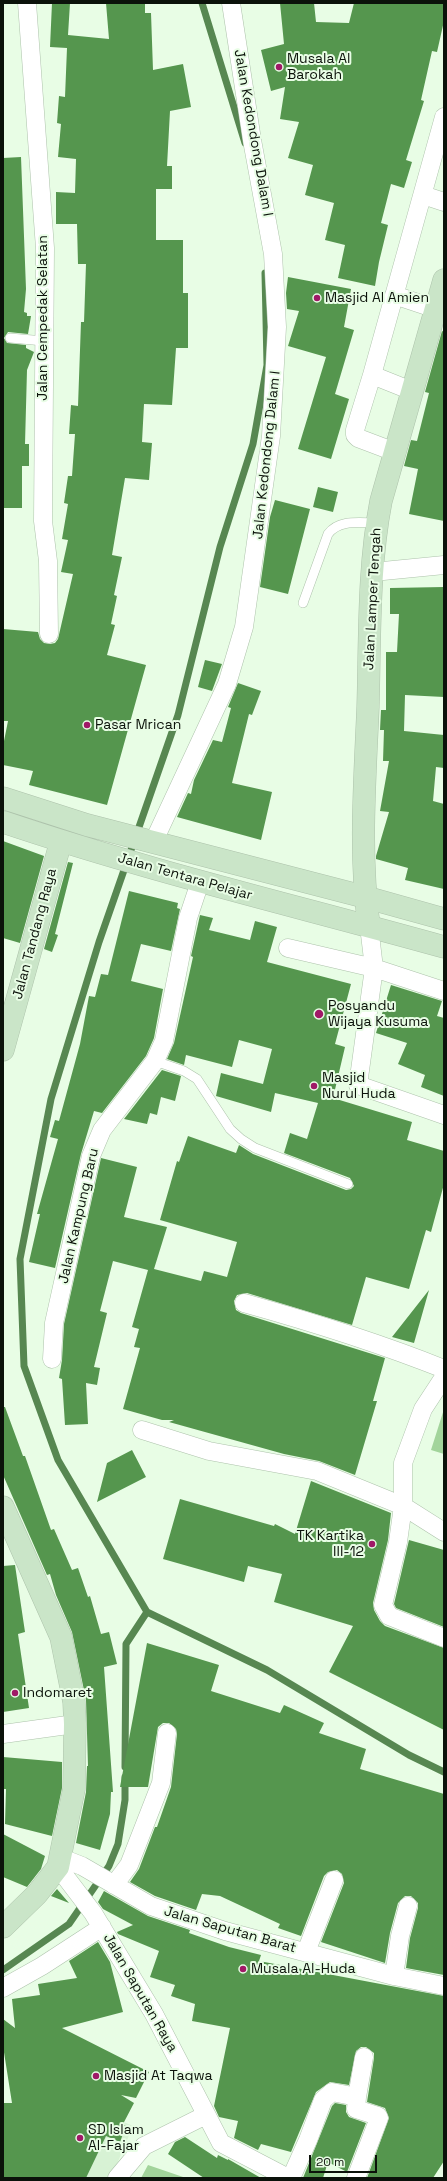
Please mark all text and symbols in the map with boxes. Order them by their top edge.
street label: Jalan Kedondong Dalam I [230,48,276,218]
place label: Musala Al Barokah [287,51,350,84]
marker: Musala Al Barokah [274,62,284,72]
street label: Jalan Cempedak Selatan [35,235,51,401]
place label: Masjid Al Amien [325,290,429,306]
marker: Masjid Al Amien [312,293,322,303]
street label: Jalan Kedondong Dalam I [250,370,284,540]
street label: Jalan Lamper Tengah [361,527,385,671]
place label: Pasar Mrican [95,717,181,733]
marker: Pasar Mrican [82,720,92,730]
street label: Jalan Tentara Pelajar [116,850,254,904]
street label: Jalan Tandang Raya [9,867,61,1001]
place label: Posyandu Wijaya Kusuma [328,998,428,1030]
marker: Posyandu Wijaya Kusuma [313,1008,325,1020]
place label: Masjid Nurul Huda [322,1070,396,1102]
marker: Masjid Nurul Huda [309,1081,319,1091]
street label: Jalan Kampung Baru [55,1147,103,1285]
place label: TK Kartika III-12 [296,1528,364,1560]
marker: TK Kartika III-12 [367,1539,377,1549]
place label: Indomaret [23,1685,92,1701]
marker: Indomaret [10,1688,20,1698]
street label: Jalan Saputan Barat [162,1903,298,1957]
street label: Jalan Saputan Raya [99,1931,181,2055]
place label: Musala Al-Huda [251,1961,356,1977]
marker: Musala Al-Huda [238,1964,248,1974]
place label: Masjid At Taqwa [104,2068,213,2084]
marker: Masjid At Taqwa [91,2071,101,2081]
place label: SD Islam Al-Fajar [88,2122,144,2154]
marker: SD Islam Al-Fajar [75,2133,85,2143]
scale bar [311,2147,379,2173]
text: 20 m [316,2154,344,2170]

